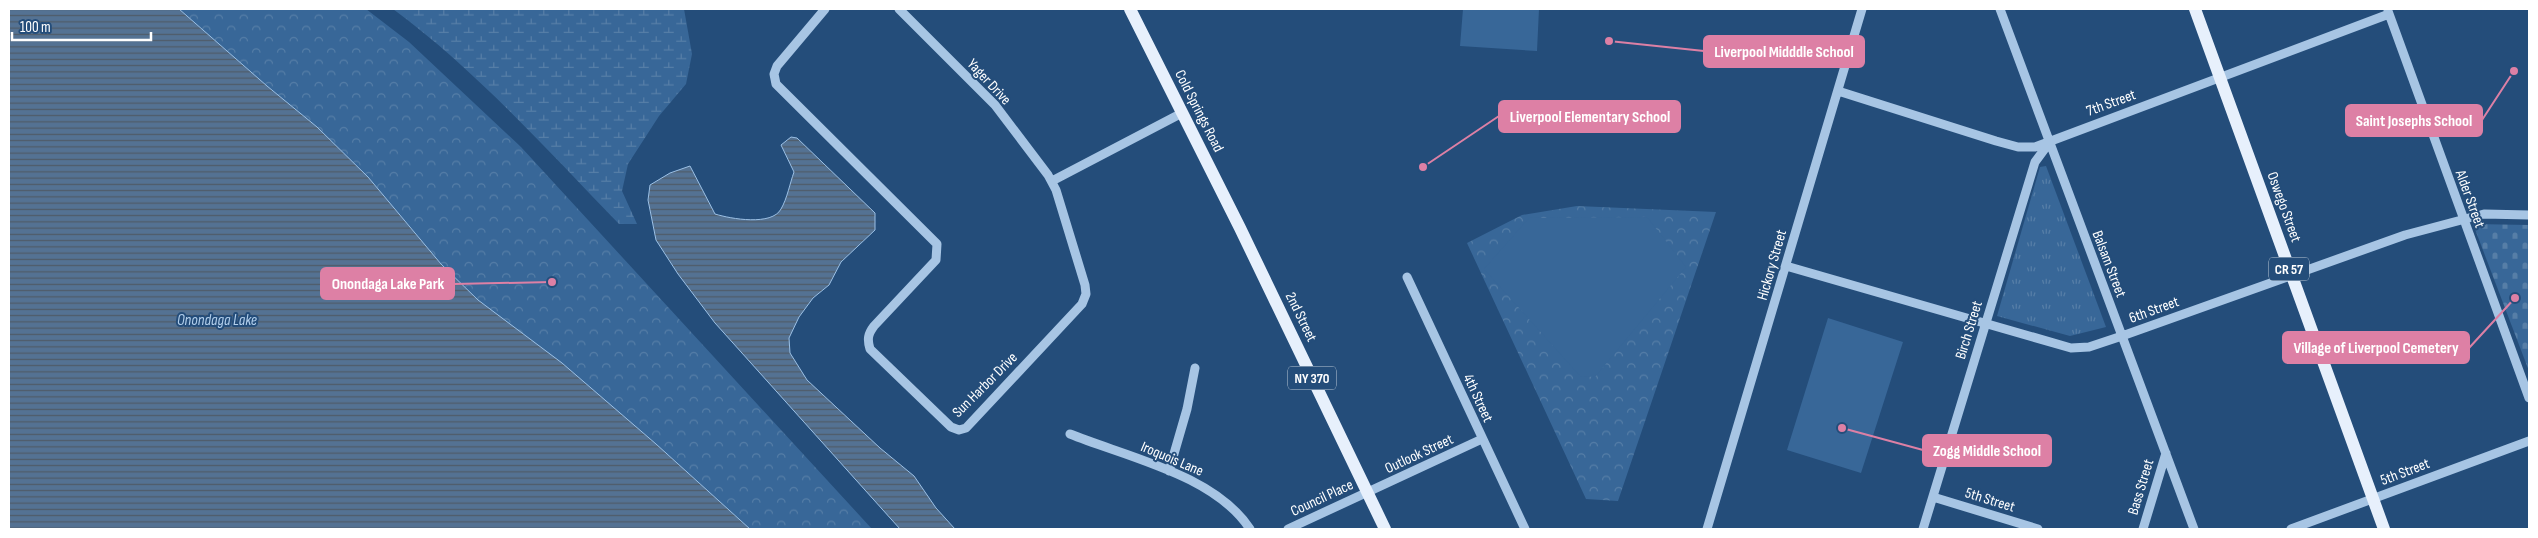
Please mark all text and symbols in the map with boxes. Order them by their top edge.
scale bar [12,10,151,42]
text: 100 m [20,18,51,37]
callout: Liverpool Midddle School [1704,36,1864,67]
text: Liverpool Midddle School [1714,43,1854,62]
street label: Yager Drive [963,55,1015,109]
street label: Cold Springs Road [1170,67,1228,155]
street label: 7th Street [2084,85,2139,121]
callout: Liverpool Elementary School [1499,101,1680,132]
callout: Saint Josephs School [2346,105,2482,136]
text: Liverpool Elementary School [1510,108,1670,127]
text: Saint Josephs School [2356,112,2472,131]
street label: Alder Street [2450,167,2489,231]
street label: Oswego Street [2263,169,2306,245]
street label: Hickory Street [1753,227,1791,302]
street label: Balsam Street [2088,228,2131,300]
road number: CR 57 [2269,258,2309,280]
callout: Onondaga Lake Park [321,268,454,299]
text: Onondaga Lake Park [332,275,445,294]
street label: 2nd Street [1281,289,1321,345]
street label: 6th Street [2127,292,2182,328]
street label: Birch Street [1951,298,1987,361]
water label: Onondaga Lake [177,311,257,330]
callout: Village of Liverpool Cemetery [2283,332,2469,363]
text: Village of Liverpool Cemetery [2293,339,2459,358]
street label: Sun Harbor Drive [948,348,1022,422]
road number: NY 370 [1288,366,1336,389]
street label: 4th Street [1459,371,1498,426]
street label: Outlook Street [1382,430,1457,478]
callout: Zogg Middle School [1923,435,2051,466]
street label: Iroquois Lane [1138,437,1206,481]
text: Zogg Middle School [1933,442,2041,461]
street label: 5th Street [2378,454,2433,490]
street label: Bass Street [2124,456,2159,517]
street label: Council Place [1288,475,1356,521]
street label: 5th Street [1963,483,2018,517]

